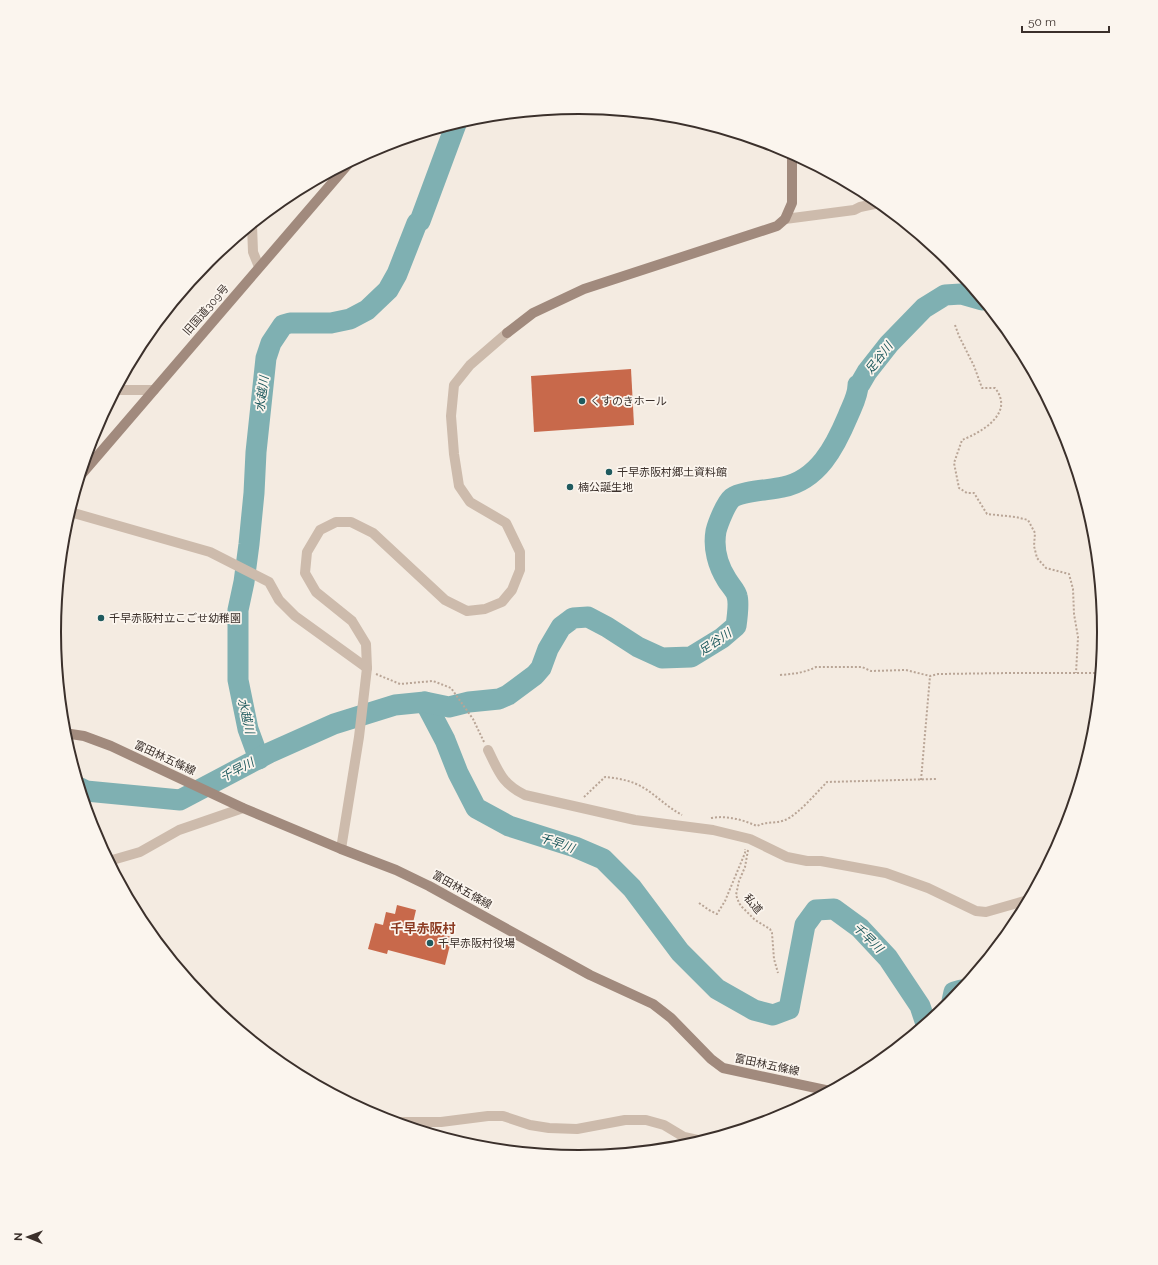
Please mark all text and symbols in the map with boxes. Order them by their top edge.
scale bar [1022,8,1109,34]
text: 50 m [1028,15,1056,29]
street label: 旧国道309号 [180,282,232,338]
water label: 足谷川 [862,338,897,376]
water label: 水越川 [253,373,271,413]
place label: くすのきホール [590,395,667,408]
marker: くすのきホール [577,396,587,406]
place label: 千早赤阪村郷土資料館 [617,466,727,479]
marker: 千早赤阪村郷土資料館 [604,467,614,477]
place label: 楠公誕生地 [578,481,633,494]
marker: 楠公誕生地 [565,482,575,492]
place label: 千早赤阪村立こごせ幼稚園 [109,612,241,625]
marker: 千早赤阪村立こごせ幼稚園 [96,613,106,623]
water label: 足谷川 [696,625,735,658]
water label: 水越川 [235,697,257,737]
street label: 富田林五條線 [132,738,198,778]
water label: 千早川 [218,754,258,785]
water label: 千早川 [538,831,578,856]
street label: 富田林五條線 [430,868,494,912]
street label: 私道 [741,891,765,917]
water label: 千早川 [850,920,887,957]
district label: 千早赤阪村 [390,921,456,936]
place label: 千早赤阪村役場 [438,937,515,950]
marker: 千早赤阪村役場 [425,938,435,948]
street label: 富田林五條線 [733,1052,801,1078]
north arrow [8,1217,48,1257]
text: N [12,1233,25,1241]

